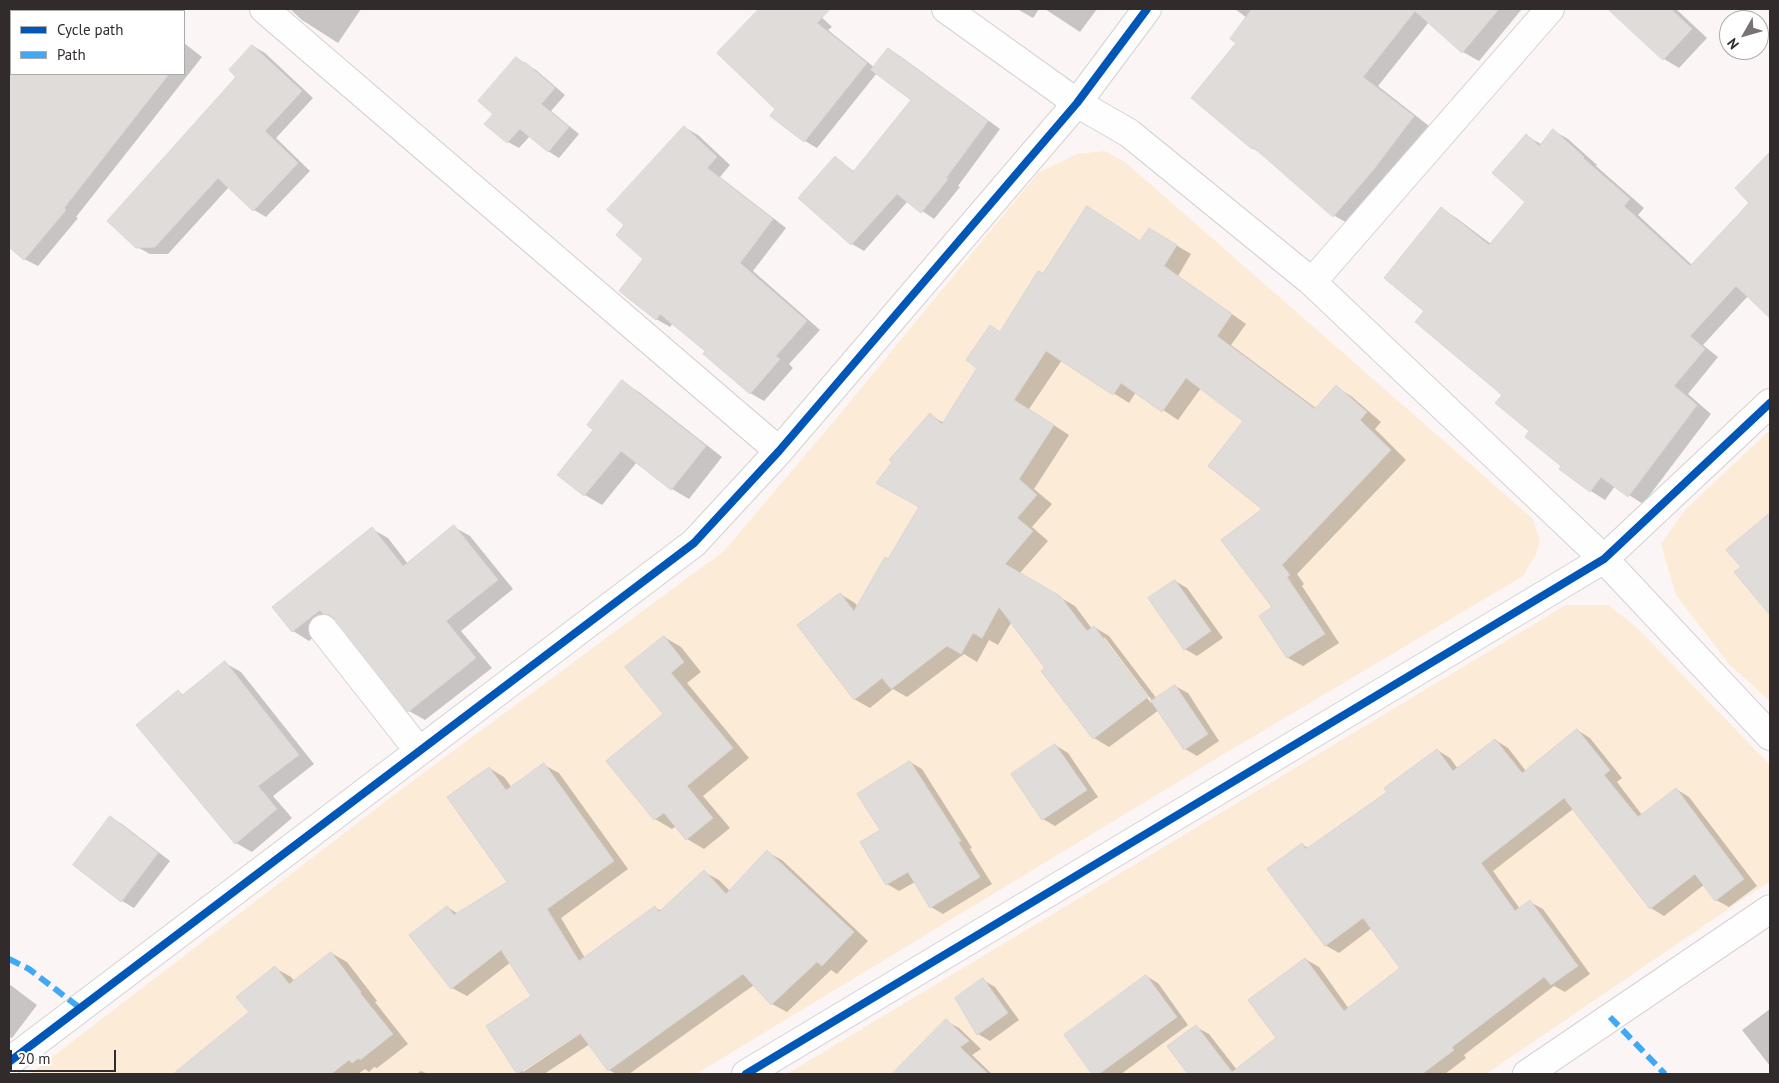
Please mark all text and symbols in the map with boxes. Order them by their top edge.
legend [10,10,185,75]
north arrow [1719,10,1769,60]
text: Cycle path [57,20,123,39]
text: N [1723,34,1743,53]
text: Path [57,45,86,64]
scale bar [12,1040,119,1072]
text: 20 m [18,1049,51,1068]

